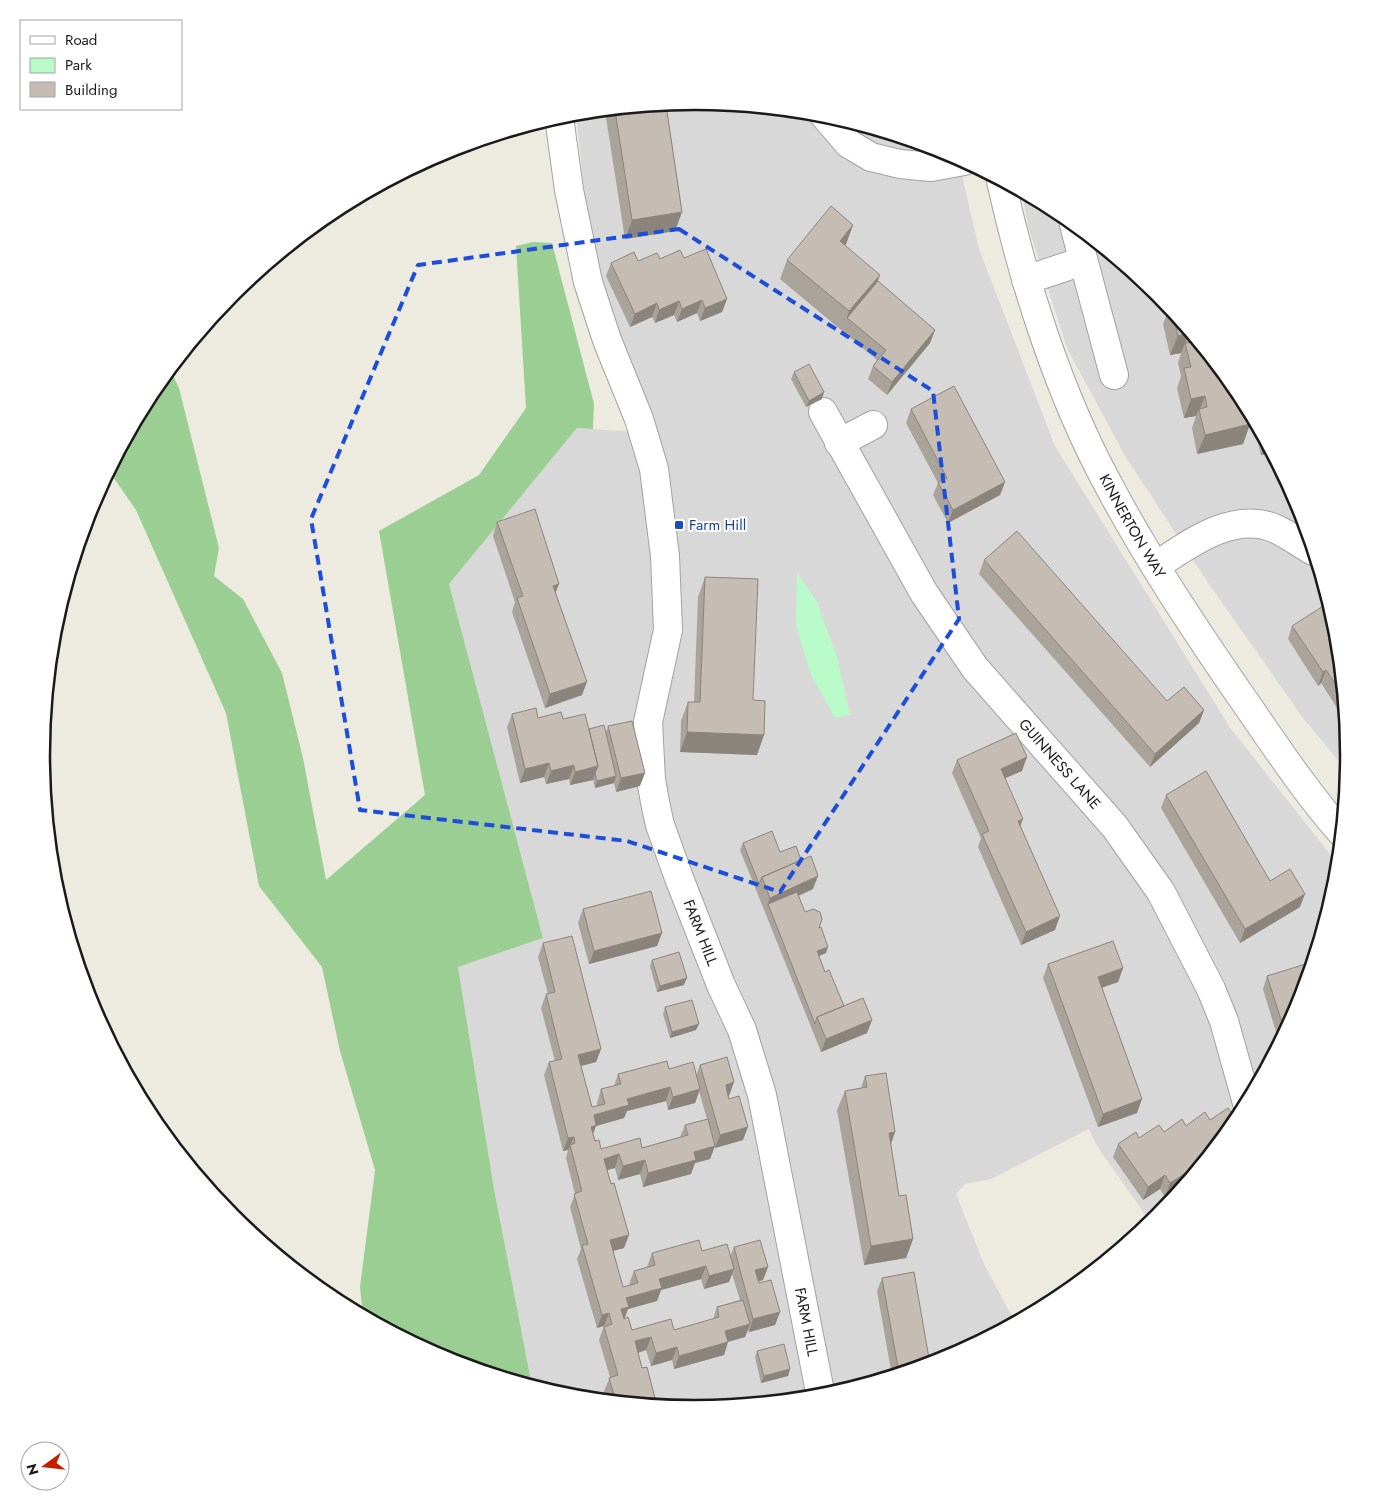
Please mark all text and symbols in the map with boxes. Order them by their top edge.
legend [20,20,182,110]
text: Road [65,29,97,51]
text: Park [65,54,92,76]
text: Building [65,79,117,101]
street label: KINNERTON WAY [1094,470,1171,583]
place label: Farm Hill [689,514,746,536]
marker: Farm Hill [673,519,685,531]
street label: GUINNESS LANE [1014,714,1106,814]
street label: FARM HILL [678,896,723,969]
street label: FARM HILL [789,1286,824,1358]
north arrow [20,1441,70,1491]
text: N [21,1461,44,1477]

